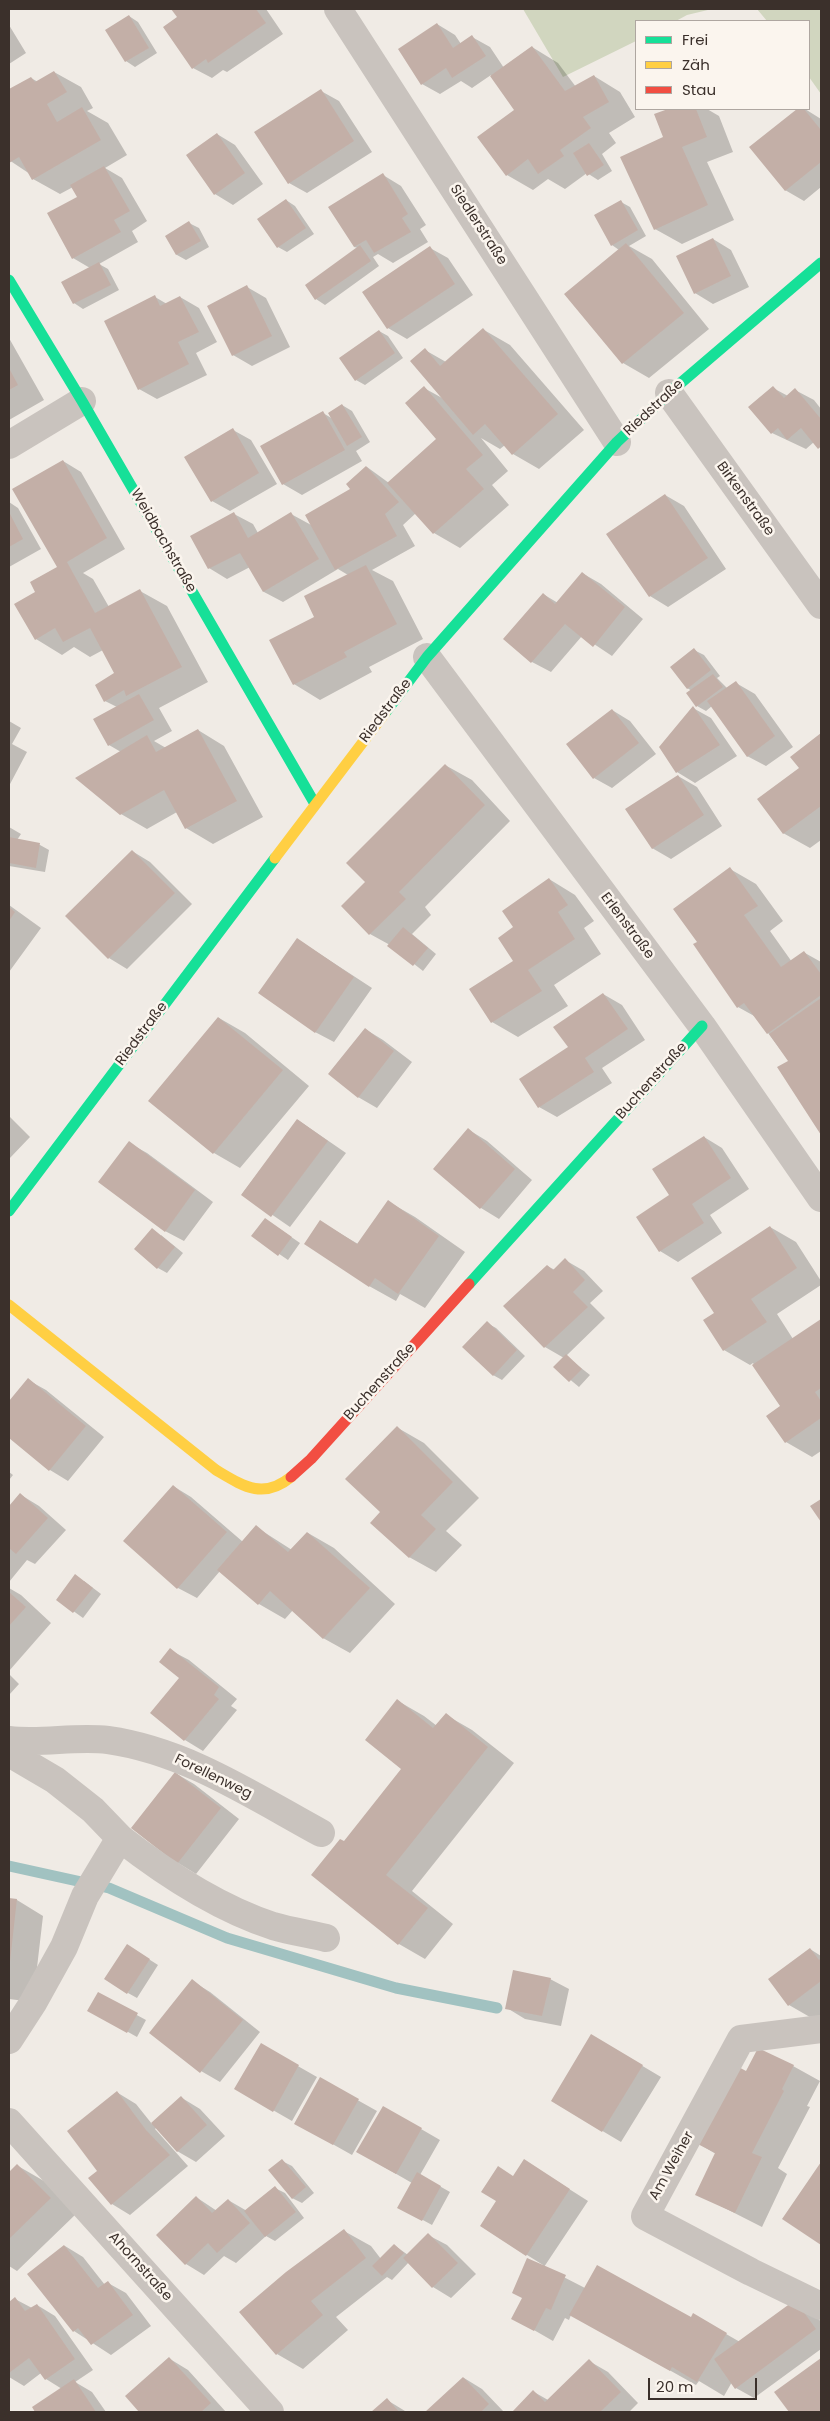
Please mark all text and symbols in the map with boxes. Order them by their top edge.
legend [635,20,810,110]
text: Frei [682,29,708,50]
text: Zäh [682,54,710,75]
text: Stau [682,79,716,100]
street label: Siedlerstraße [446,182,510,268]
street label: Riedstraße [621,376,687,440]
street label: Birkenstraße [713,459,777,539]
street label: Weidbachstraße [126,486,200,596]
street label: Riedstraße [357,676,415,746]
street label: Erlenstraße [597,889,657,963]
street label: Riedstraße [113,999,171,1069]
street label: Buchenstraße [613,1039,691,1123]
street label: Buchenstraße [341,1340,419,1424]
street label: Forellenweg [172,1751,254,1803]
street label: Am Weiher [646,2129,698,2203]
street label: Ahornstraße [105,2229,175,2305]
scale bar [650,2368,759,2400]
text: 20 m [656,2376,694,2397]

